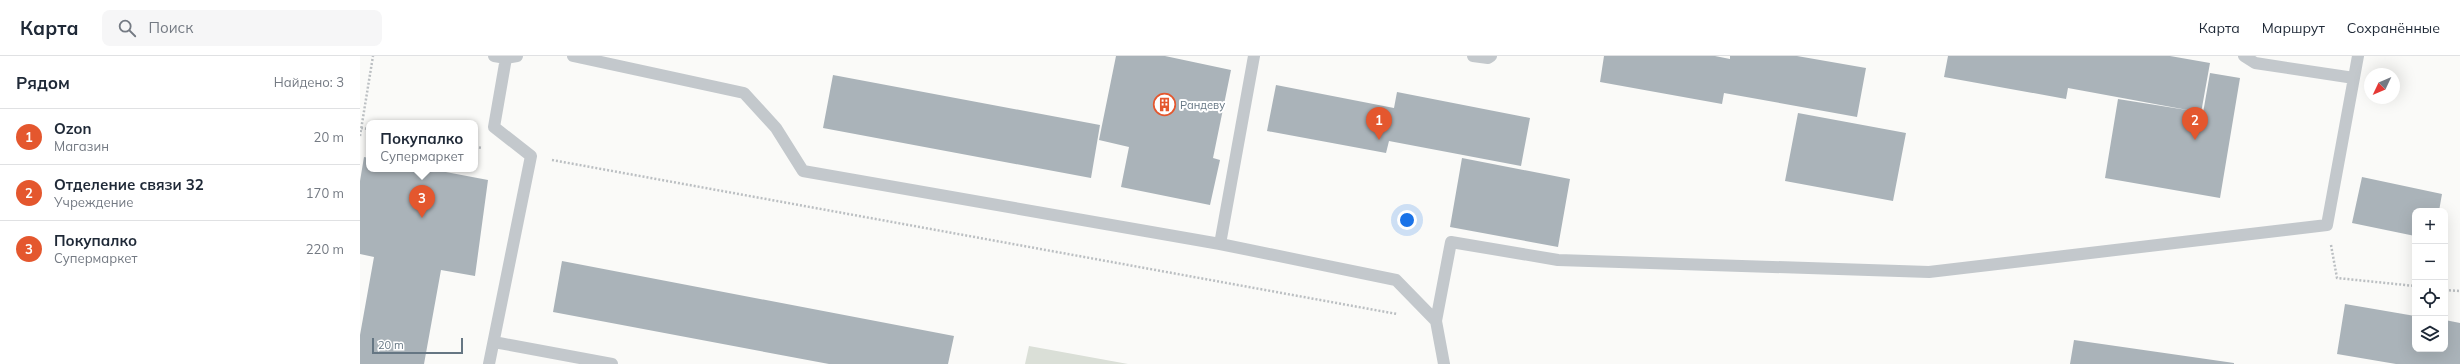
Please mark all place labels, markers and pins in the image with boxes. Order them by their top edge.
building icon: Рандеву [1152,92,1178,118]
place label: Рандеву [1180,98,1225,112]
pin: 1 [1366,107,1392,140]
pin: 2 [2182,107,2208,140]
pin: 3 [409,185,435,218]

